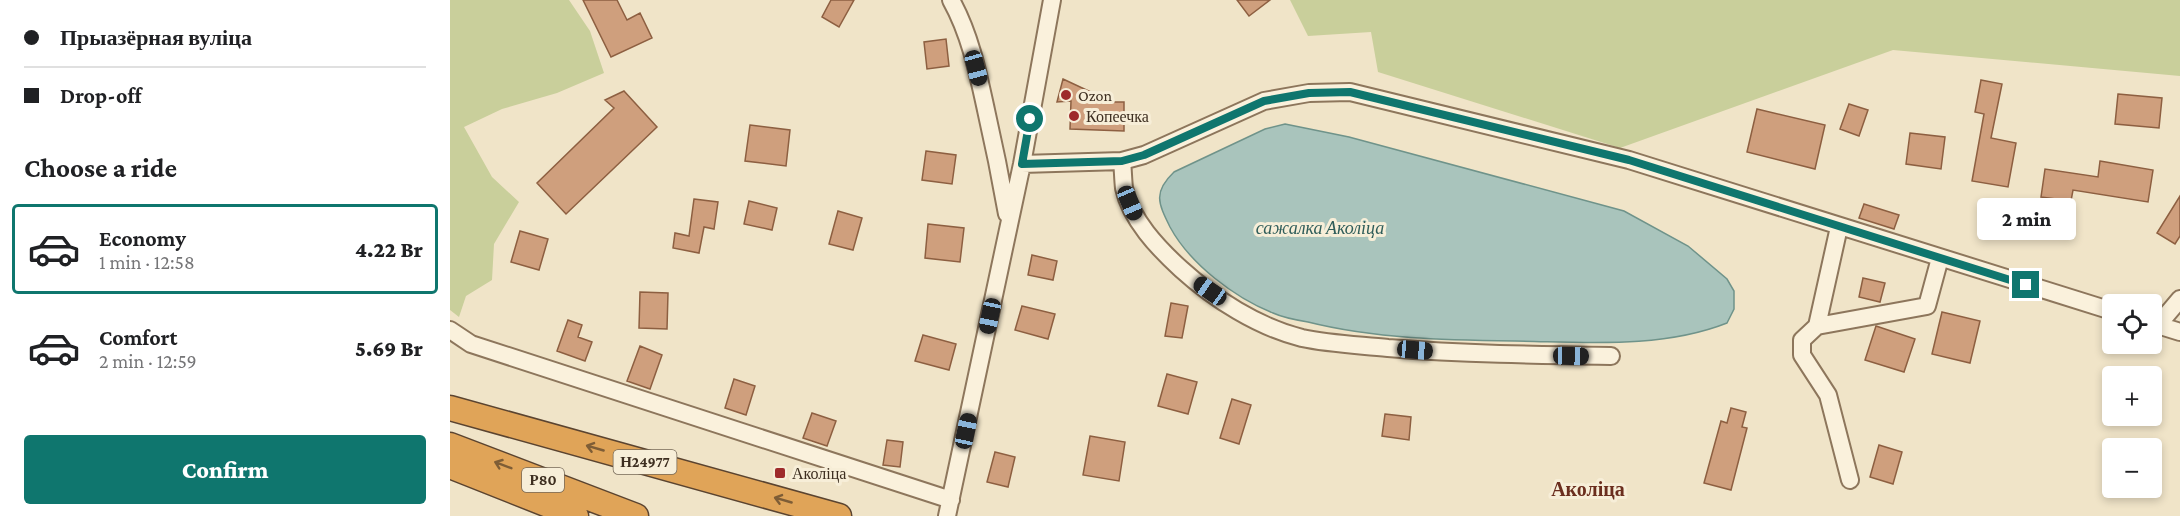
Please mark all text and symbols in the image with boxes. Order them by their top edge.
text: Прыазёрная вуліца [60,25,252,50]
car [963,48,989,88]
text: Drop-off [60,83,142,108]
place label: Ozon [1078,87,1112,104]
marker: Ozon [1059,88,1073,102]
route start [1016,105,1043,132]
place label: Копеечка [1086,108,1149,125]
marker: Копеечка [1067,109,1081,123]
text: Choose a ride [24,153,177,183]
car [1115,183,1145,223]
callout: 2 min [1976,198,2076,240]
text: 2 min [2002,208,2051,230]
water label: сажалка Аколіца [1256,218,1384,238]
icon: car [27,222,81,276]
text: Economy [99,226,186,251]
text: 4.22 Br [355,237,423,262]
text: 1 min · 12:58 [99,251,195,273]
route end [2012,271,2039,298]
car [1190,273,1230,309]
map controls [2102,294,2162,498]
button: locate [2102,294,2162,354]
car [977,297,1003,335]
icon: car [27,321,81,375]
text: Comfort [99,325,177,350]
text: 5.69 Br [355,336,423,361]
car [1396,339,1434,361]
car [1553,347,1589,365]
text: 2 min · 12:59 [99,350,197,372]
button: + [2102,366,2162,426]
car [953,412,979,450]
button: Confirm [24,435,426,504]
button: − [2102,438,2162,498]
one-way arrow [586,442,605,453]
road number: Н24977 [614,450,676,474]
one-way arrow [495,459,513,470]
place label: Аколіца [792,465,846,483]
marker: Аколіца [773,466,787,480]
road number: Р80 [522,468,564,492]
district label: Аколіца [1551,478,1625,500]
one-way arrow [774,494,793,505]

